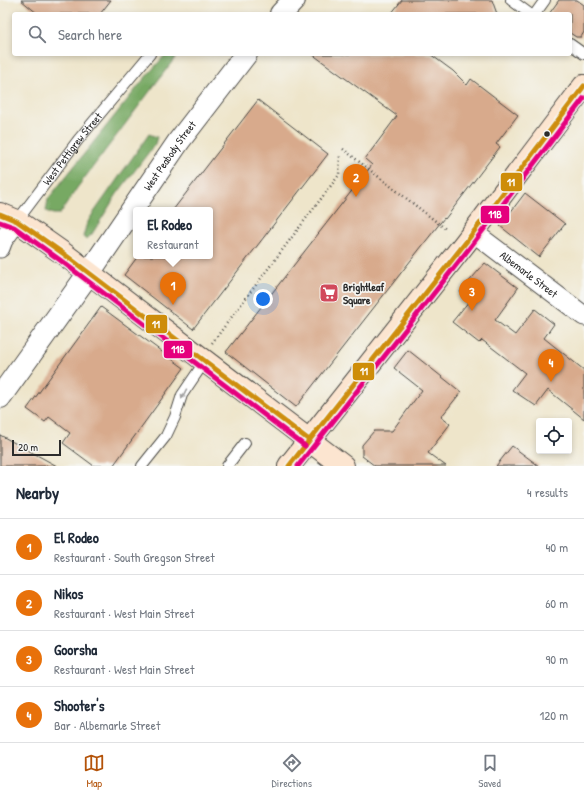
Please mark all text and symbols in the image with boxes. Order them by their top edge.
search box [12,12,572,56]
icon: search [26,23,48,45]
text: Search here [58,24,122,45]
street label: West Pettigrew Street [40,109,105,188]
street label: West Peabody Street [140,118,199,193]
unlabelled marker [542,129,552,139]
pin: 2 [343,164,369,197]
line badge: 11 [500,172,523,192]
text: 11 [507,175,515,189]
line badge: 11B [480,205,510,224]
popup [133,207,213,259]
text: 11B [488,207,502,221]
text: El Rodeo [147,214,192,235]
text: Restaurant [147,235,199,253]
street label: Albemarle Street [497,248,561,301]
pin: 1 [160,272,186,305]
pin: 3 [459,278,485,311]
place label: Brightleaf Square [343,280,385,308]
supermarket icon: Brightleaf Square [318,282,340,304]
your location [253,289,273,309]
line badge: 11 [145,314,168,334]
text: 11 [152,317,160,331]
line badge: 11B [163,340,193,359]
text: 11B [171,342,185,356]
pin: 4 [538,349,564,382]
line badge: 11 [352,362,375,381]
text: 11 [360,364,368,378]
one-way arrow [180,388,187,399]
map controls [536,418,572,454]
button: locate [536,418,572,454]
scale bar [12,438,61,457]
text: 20 m [18,440,38,454]
text: Nearby [16,481,59,504]
text: 4 results [527,483,568,501]
text: El Rodeo [54,527,99,548]
text: 1 [27,538,31,556]
text: 40 m [545,538,568,556]
text: Restaurant · South Gregson Street [54,548,215,566]
text: Nikos [54,583,83,604]
text: 2 [26,594,32,612]
text: 60 m [545,594,568,612]
text: Restaurant · West Main Street [54,604,194,622]
text: Goorsha [54,639,97,660]
text: 3 [26,650,32,668]
text: 90 m [546,650,568,668]
text: Restaurant · West Main Street [54,660,194,678]
text: Shooter's [54,695,104,716]
text: 4 [27,706,31,724]
text: 120 m [540,706,568,724]
text: Bar · Albemarle Street [54,716,160,734]
tab: Map [83,752,105,790]
tab: Directions [272,752,312,790]
tab: Saved [478,752,501,790]

